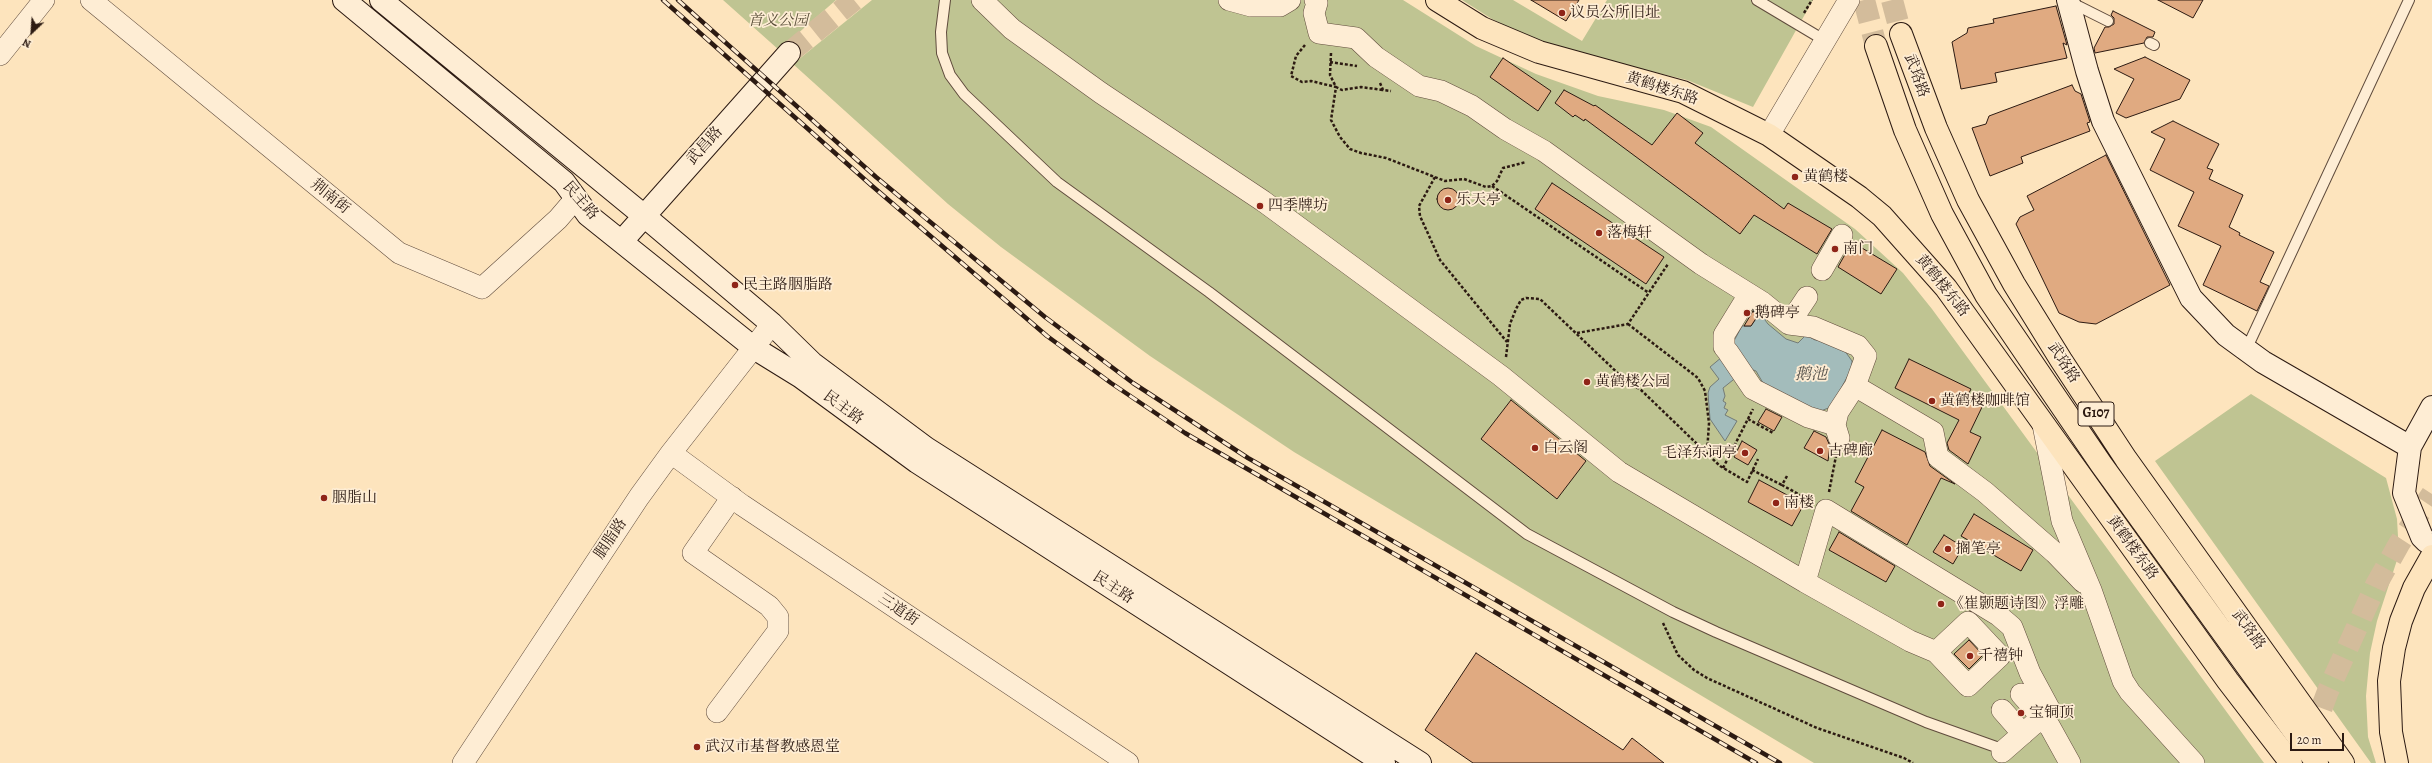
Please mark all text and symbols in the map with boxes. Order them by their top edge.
place label: 议员公所旧址 [1570,4,1660,22]
marker: 议员公所旧址 [1557,8,1567,18]
north arrow [12,12,52,52]
park label: 首义公园 [748,12,808,30]
text: N [20,35,34,52]
street label: 武珞路 [1900,52,1932,100]
street label: 黄鹤楼东路 [1624,69,1700,109]
street label: 武昌路 [683,123,727,169]
place label: 黄鹤楼 [1803,168,1848,186]
marker: 黄鹤楼 [1790,172,1800,182]
street label: 荆南街 [307,176,353,218]
street label: 民主路 [558,178,602,224]
place label: 乐天亭 [1456,191,1501,209]
marker: 乐天亭 [1443,195,1453,205]
place label: 四季牌坊 [1268,197,1328,215]
marker: 四季牌坊 [1255,201,1265,211]
place label: 落梅轩 [1607,224,1652,242]
marker: 落梅轩 [1594,228,1604,238]
place label: 南门 [1843,240,1873,258]
marker: 南门 [1830,244,1840,254]
street label: 黄鹤楼东路 [1911,251,1973,321]
place label: 民主路胭脂路 [743,276,833,294]
marker: 民主路胭脂路 [730,280,740,290]
place label: 鹅碑亭 [1755,304,1800,322]
marker: 鹅碑亭 [1742,308,1752,318]
street label: 武珞路 [2043,339,2083,387]
water label: 鹅池 [1795,365,1827,385]
place label: 黄鹤楼公园 [1595,373,1670,391]
marker: 黄鹤楼公园 [1582,377,1592,387]
street label: 民主路 [820,387,866,429]
place label: 黄鹤楼咖啡馆 [1940,392,2030,410]
marker: 黄鹤楼咖啡馆 [1927,396,1937,406]
road number: G107 [2078,402,2114,426]
place label: 白云阁 [1543,439,1588,457]
place label: 古碑廊 [1828,442,1873,460]
marker: 白云阁 [1530,443,1540,453]
place label: 毛泽东词亭 [1662,444,1737,462]
marker: 古碑廊 [1815,446,1825,456]
marker: 毛泽东词亭 [1740,448,1750,458]
place label: 胭脂山 [332,489,377,507]
marker: 胭脂山 [319,493,329,503]
place label: 南楼 [1784,494,1814,512]
marker: 南楼 [1771,498,1781,508]
street label: 黄鹤楼东路 [2103,512,2161,584]
street label: 胭脂路 [591,515,631,563]
place label: 搁笔亭 [1956,540,2001,558]
marker: 搁笔亭 [1943,544,1953,554]
street label: 民主路 [1089,568,1137,608]
street label: 三道街 [874,590,922,630]
place label: 《崔颢题诗图》浮雕 [1949,595,2084,613]
marker: 《崔颢题诗图》浮雕 [1936,599,1946,609]
street label: 武珞路 [2227,607,2269,653]
place label: 千禧钟 [1978,647,2023,665]
marker: 千禧钟 [1965,651,1975,661]
place label: 宝铜顶 [2029,704,2074,722]
marker: 宝铜顶 [2016,708,2026,718]
scale bar [2292,725,2346,751]
text: 20 m [2297,732,2321,748]
place label: 武汉市基督教感恩堂 [705,738,840,756]
marker: 武汉市基督教感恩堂 [692,742,702,752]

